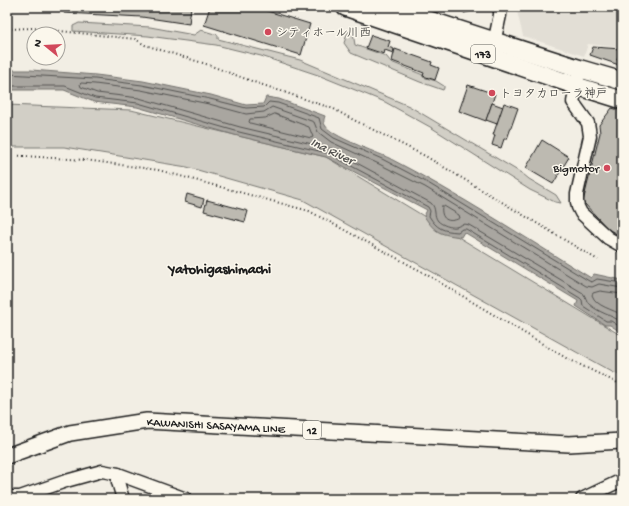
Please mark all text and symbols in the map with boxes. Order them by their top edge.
north arrow [26,26,66,66]
marker: シティホール川西 [263,27,273,37]
place label: シティホール川西 [276,27,371,41]
text: N [32,38,45,49]
road number: 173 [471,45,495,63]
place label: トヨタカローラ神戸 [500,87,608,102]
marker: トヨタカローラ神戸 [487,88,497,98]
water label: Ina River [308,135,358,170]
place label: Bigmotor [552,163,601,177]
marker: Bigmotor [602,163,612,173]
district label: Yatohigashimachi [167,262,271,279]
street label: KAWANISHI SASAYAMA LINE [146,416,286,438]
road number: 12 [303,421,321,439]

